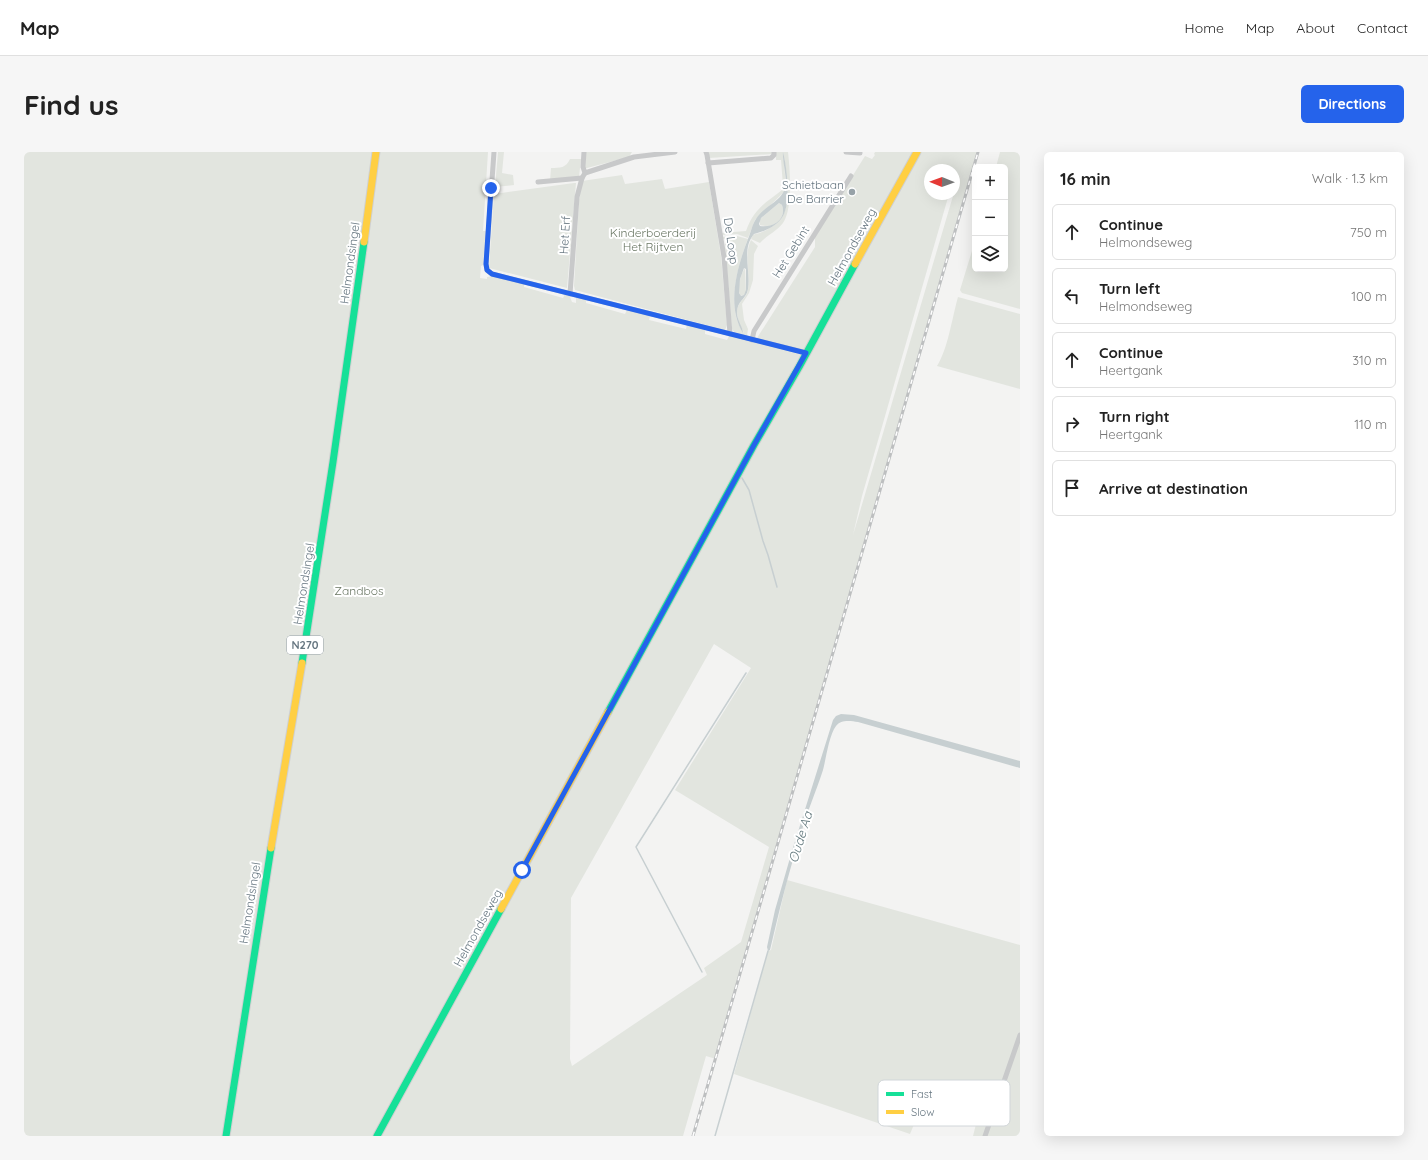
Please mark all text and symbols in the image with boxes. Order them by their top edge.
text: Map [20,16,59,40]
text: Home [1185,19,1224,37]
text: Map [1246,19,1274,37]
text: About [1296,19,1335,37]
text: Contact [1357,19,1408,37]
button: Directions [1301,85,1404,123]
text: Find us [24,87,118,122]
north arrow [924,164,960,200]
map controls [972,164,1008,272]
button: + [972,164,1008,200]
text: 16 min [1060,168,1111,189]
text: Walk · 1.3 km [1312,170,1388,186]
place label: Schietbaan De Barrier [782,177,844,206]
route end [482,179,500,197]
marker: Schietbaan De Barrier [847,187,857,197]
button: − [972,200,1008,236]
street label: Helmondseweg [824,205,879,288]
street label: Het Erf [556,215,573,255]
text: Continue [1099,215,1163,234]
street label: De Loop [721,217,742,265]
street label: Helmondsingel [336,221,363,305]
icon: ahead [1061,221,1083,243]
street label: Het Gebint [769,223,812,281]
text: 750 m [1350,224,1387,240]
park label: Kinderboerderij Het Rijtven [610,225,696,254]
text: Helmondseweg [1099,234,1192,250]
button: layers [972,236,1008,272]
text: Turn left [1099,279,1161,298]
icon: left [1061,285,1083,307]
text: 100 m [1351,288,1387,304]
text: Helmondseweg [1099,298,1192,314]
text: Continue [1099,343,1163,362]
icon: ahead [1061,349,1083,371]
text: 310 m [1352,352,1387,368]
text: Heertgank [1099,362,1163,378]
text: Turn right [1099,407,1170,426]
icon: right [1061,413,1083,435]
text: 110 m [1354,416,1387,432]
text: Heertgank [1099,426,1163,442]
icon: arrive [1061,477,1083,499]
text: Arrive at destination [1099,479,1248,498]
street label: Helmondsingel [290,542,317,626]
park label: Zandbos [334,583,384,598]
road number: N270 [287,636,323,654]
water label: Oude Aa [785,808,816,865]
street label: Helmondsingel [236,861,263,945]
route start [513,861,531,879]
street label: Helmondseweg [450,886,505,969]
legend [878,1080,1010,1126]
text: Fast [911,1087,933,1101]
text: Slow [911,1105,935,1119]

